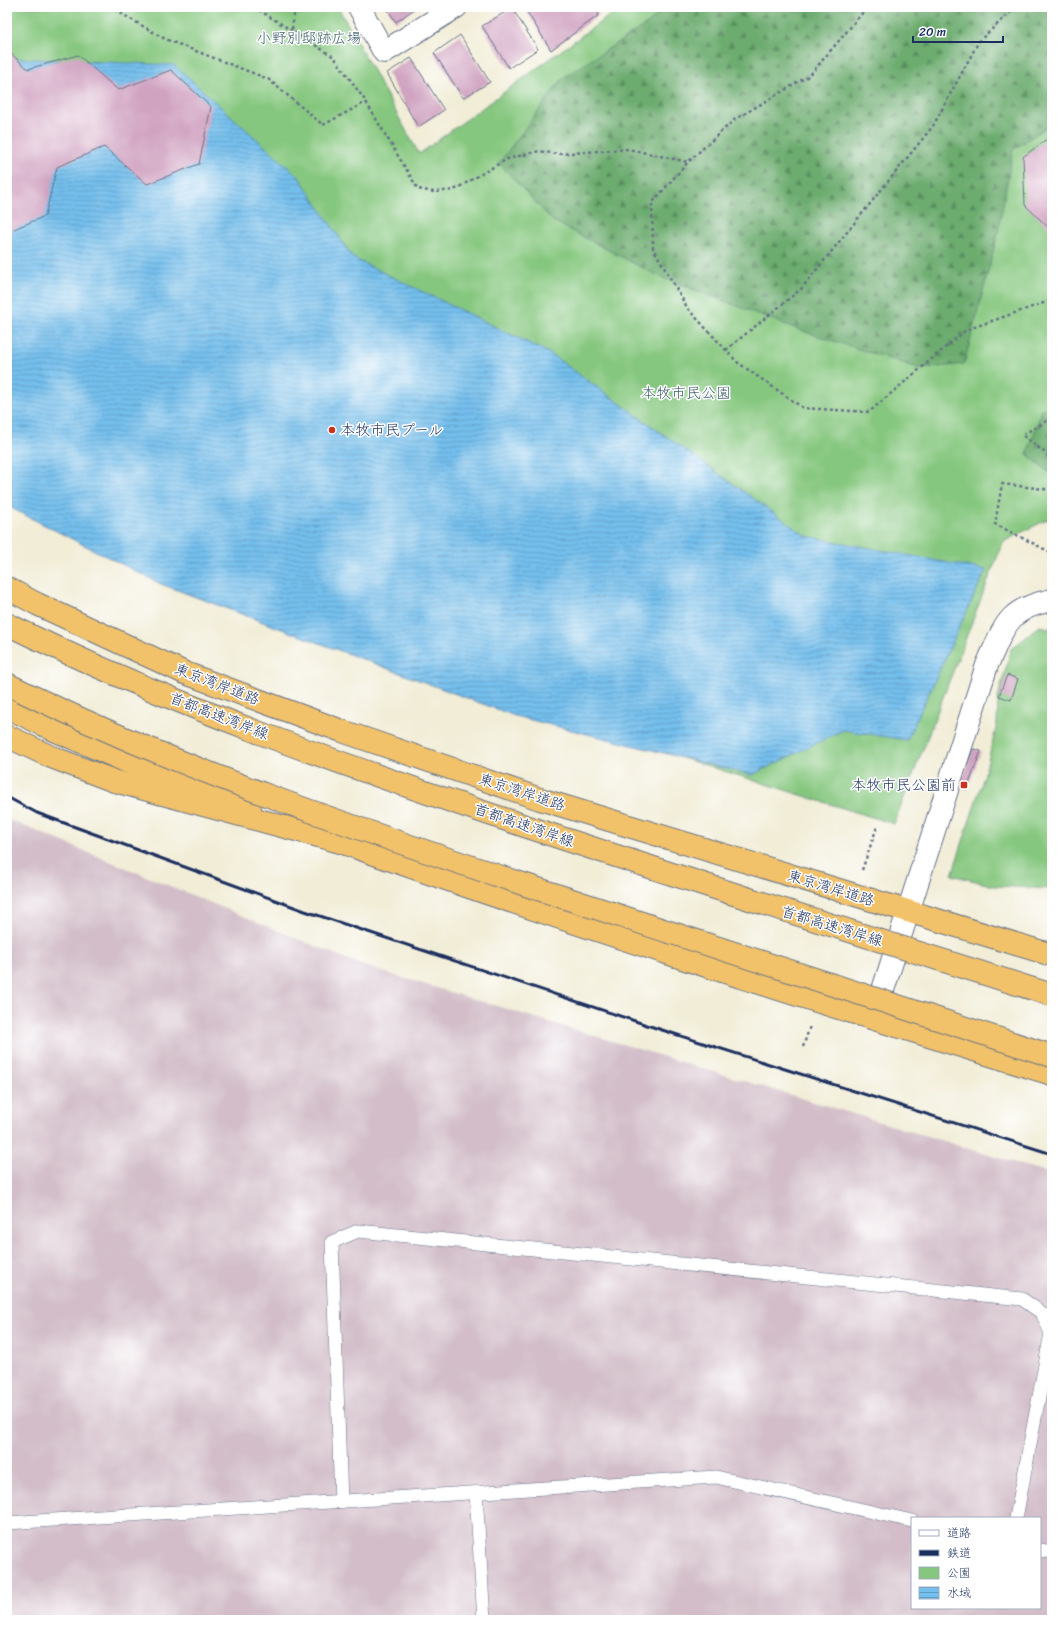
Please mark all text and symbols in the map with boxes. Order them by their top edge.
scale bar [913,18,1003,44]
text: 20 m [919,21,946,43]
park label: 小野別邸跡広場 [256,25,362,51]
park label: 本牧市民公園 [641,380,731,406]
place label: 本牧市民プール [340,417,443,443]
marker: 本牧市民プール [327,425,337,435]
street label: 東京湾岸道路 [170,656,264,712]
street label: 首都高速湾岸線 [165,685,273,747]
street label: 東京湾岸道路 [475,766,569,818]
place label: 本牧市民公園前 [851,772,956,798]
marker: 本牧市民公園前 [959,780,969,790]
street label: 首都高速湾岸線 [470,796,578,854]
street label: 東京湾岸道路 [784,862,878,914]
street label: 首都高速湾岸線 [778,898,886,954]
legend [911,1517,1041,1609]
text: 道路 [947,1522,971,1544]
text: 鉄道 [947,1542,971,1564]
text: 公園 [947,1562,971,1584]
text: 水域 [947,1582,971,1604]

